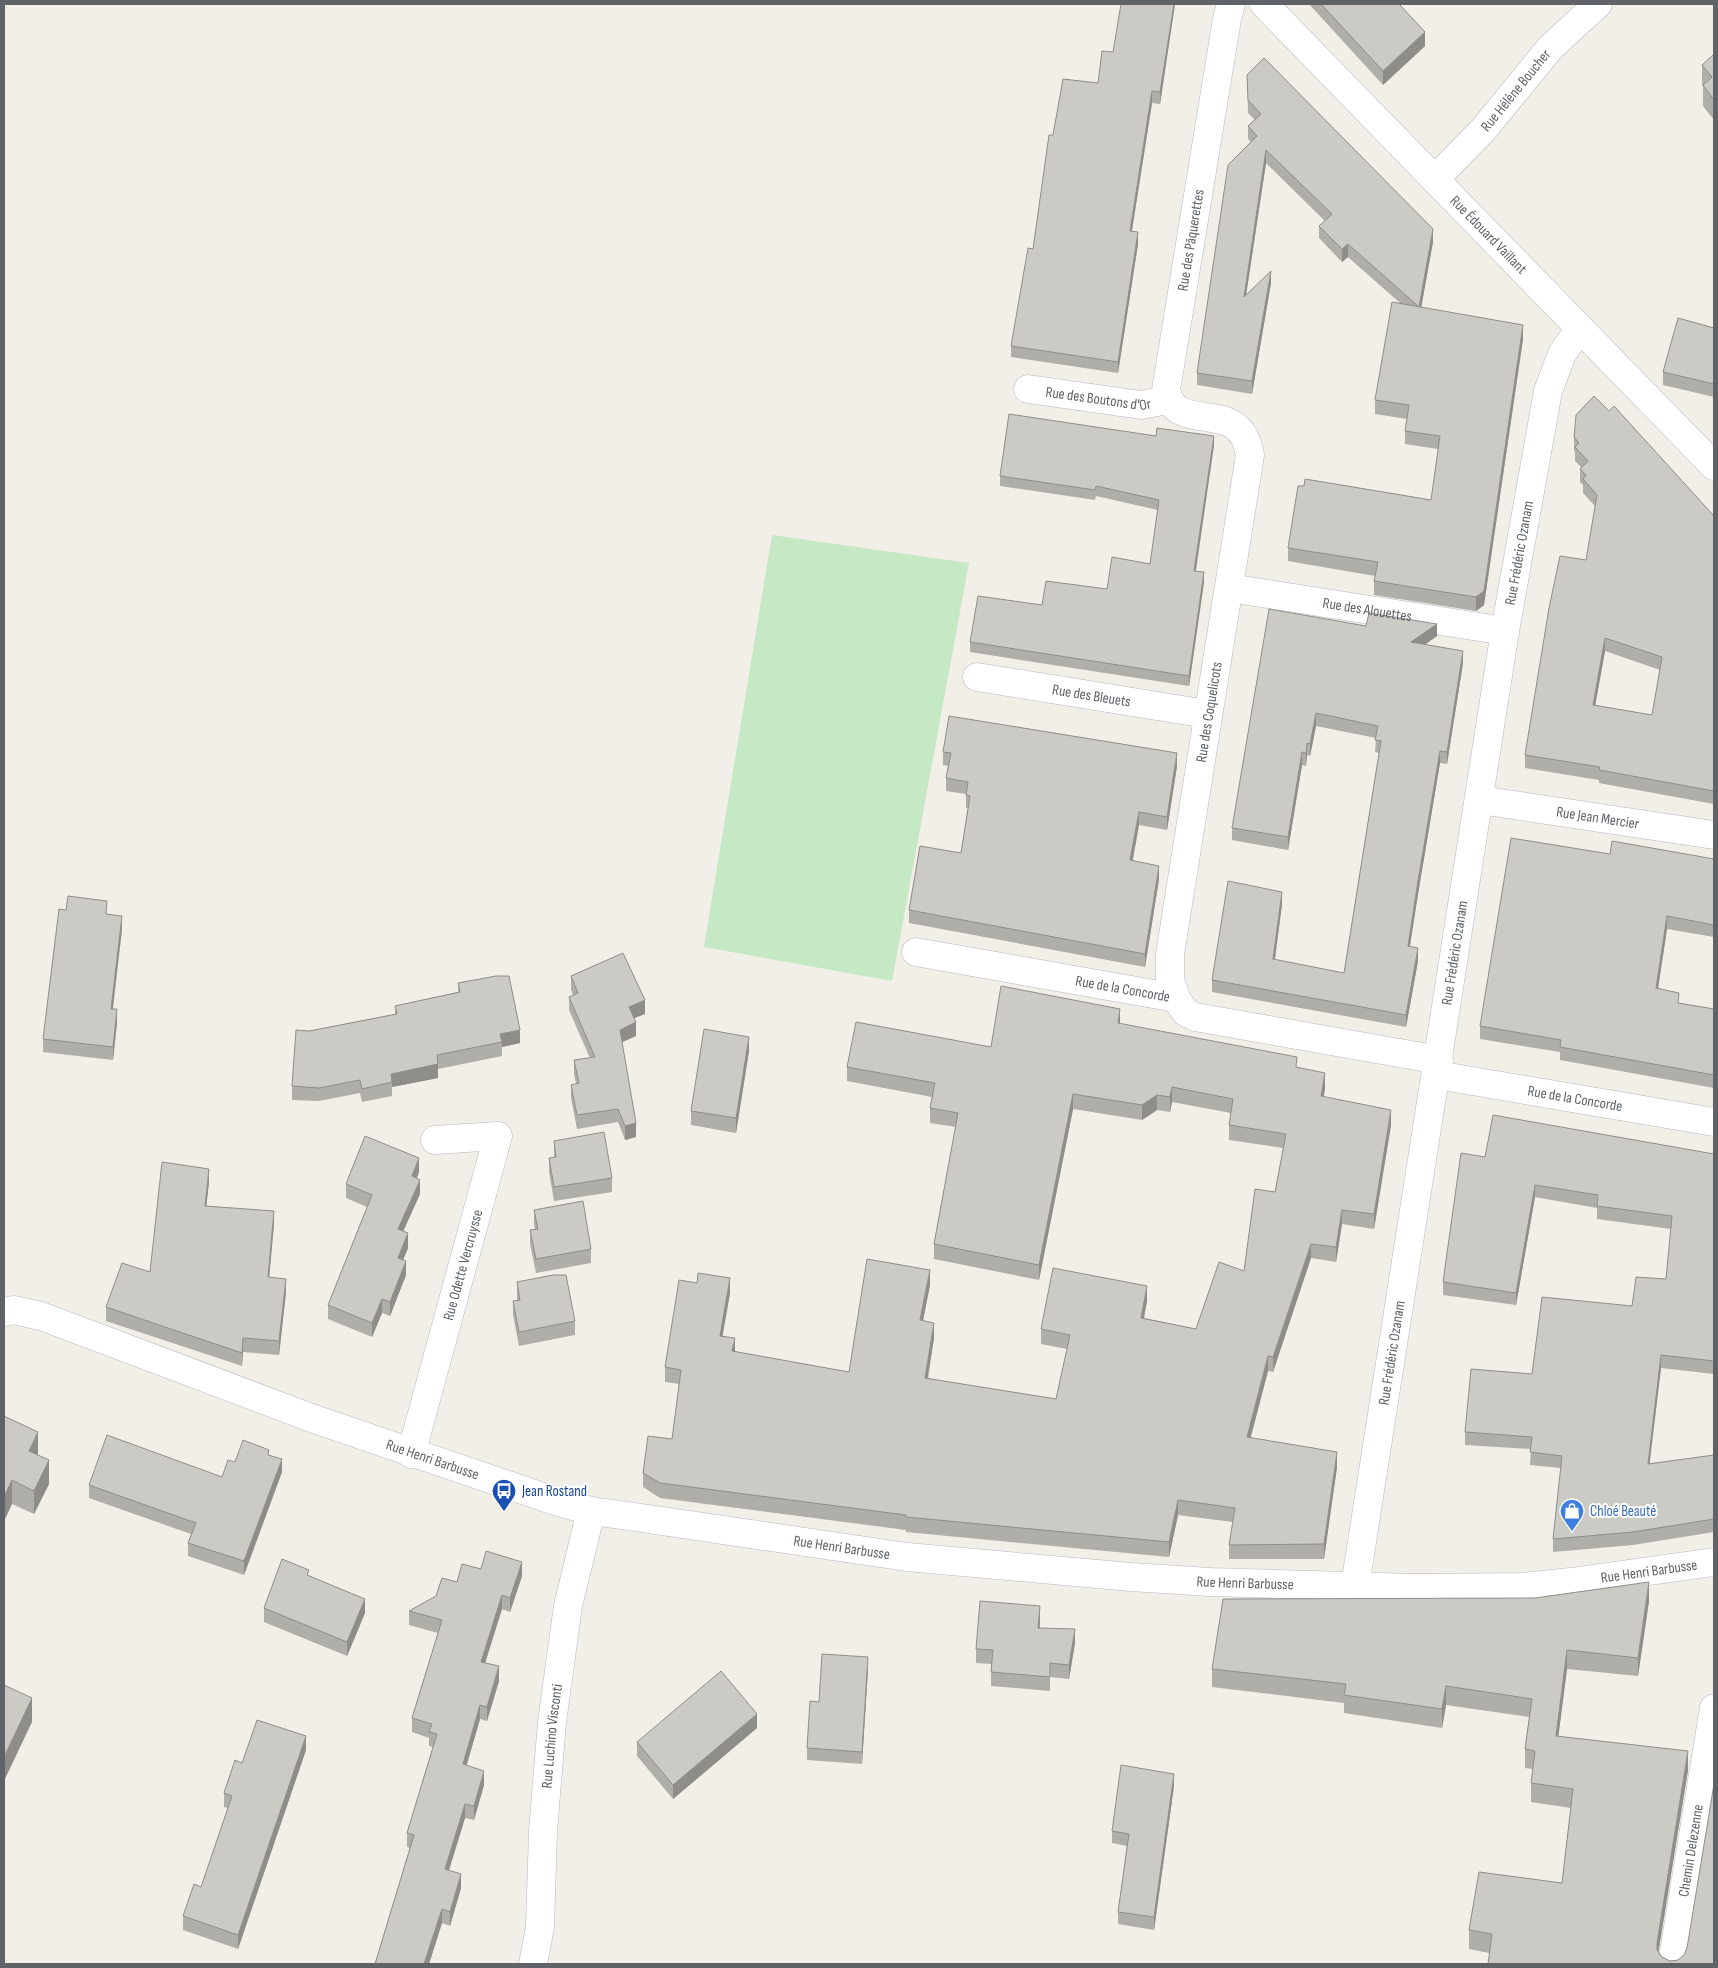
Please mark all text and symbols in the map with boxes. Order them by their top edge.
street label: Rue Hélène Boucher [1476,45,1555,135]
street label: Rue des Pâquerettes [1173,188,1208,292]
street label: Rue Édouard Vaillant [1446,191,1531,278]
street label: Rue des Boutons d'Or [1044,382,1153,415]
street label: Rue Frédéric Ozanam [1500,499,1538,607]
street label: Rue des Alouettes [1321,593,1413,626]
street label: Rue des Coquelicots [1191,660,1226,764]
street label: Rue des Bleuets [1051,680,1132,711]
street label: Rue Jean Mercier [1555,802,1641,833]
street label: Rue Frédéric Ozanam [1437,899,1472,1006]
street label: Rue de la Concorde [1074,971,1172,1006]
street label: Rue de la Concorde [1526,1081,1624,1116]
street label: Rue Odette Vercruysse [439,1207,487,1322]
street label: Rue Frédéric Ozanam [1374,1299,1409,1407]
street label: Rue Henri Barbusse [384,1435,482,1484]
bus stop icon: Jean Rostand [491,1478,517,1512]
place label: Jean Rostand [521,1482,587,1501]
shop icon: Chloé Beauté [1559,1498,1585,1532]
place label: Chloé Beauté [1590,1502,1656,1521]
street label: Rue Henri Barbusse [792,1531,891,1564]
street label: Rue Henri Barbusse [1599,1555,1698,1587]
street label: Rue Henri Barbusse [1196,1572,1294,1594]
street label: Rue Luchino Visconti [537,1683,567,1789]
street label: Chemin Delezenne [1674,1803,1708,1898]

